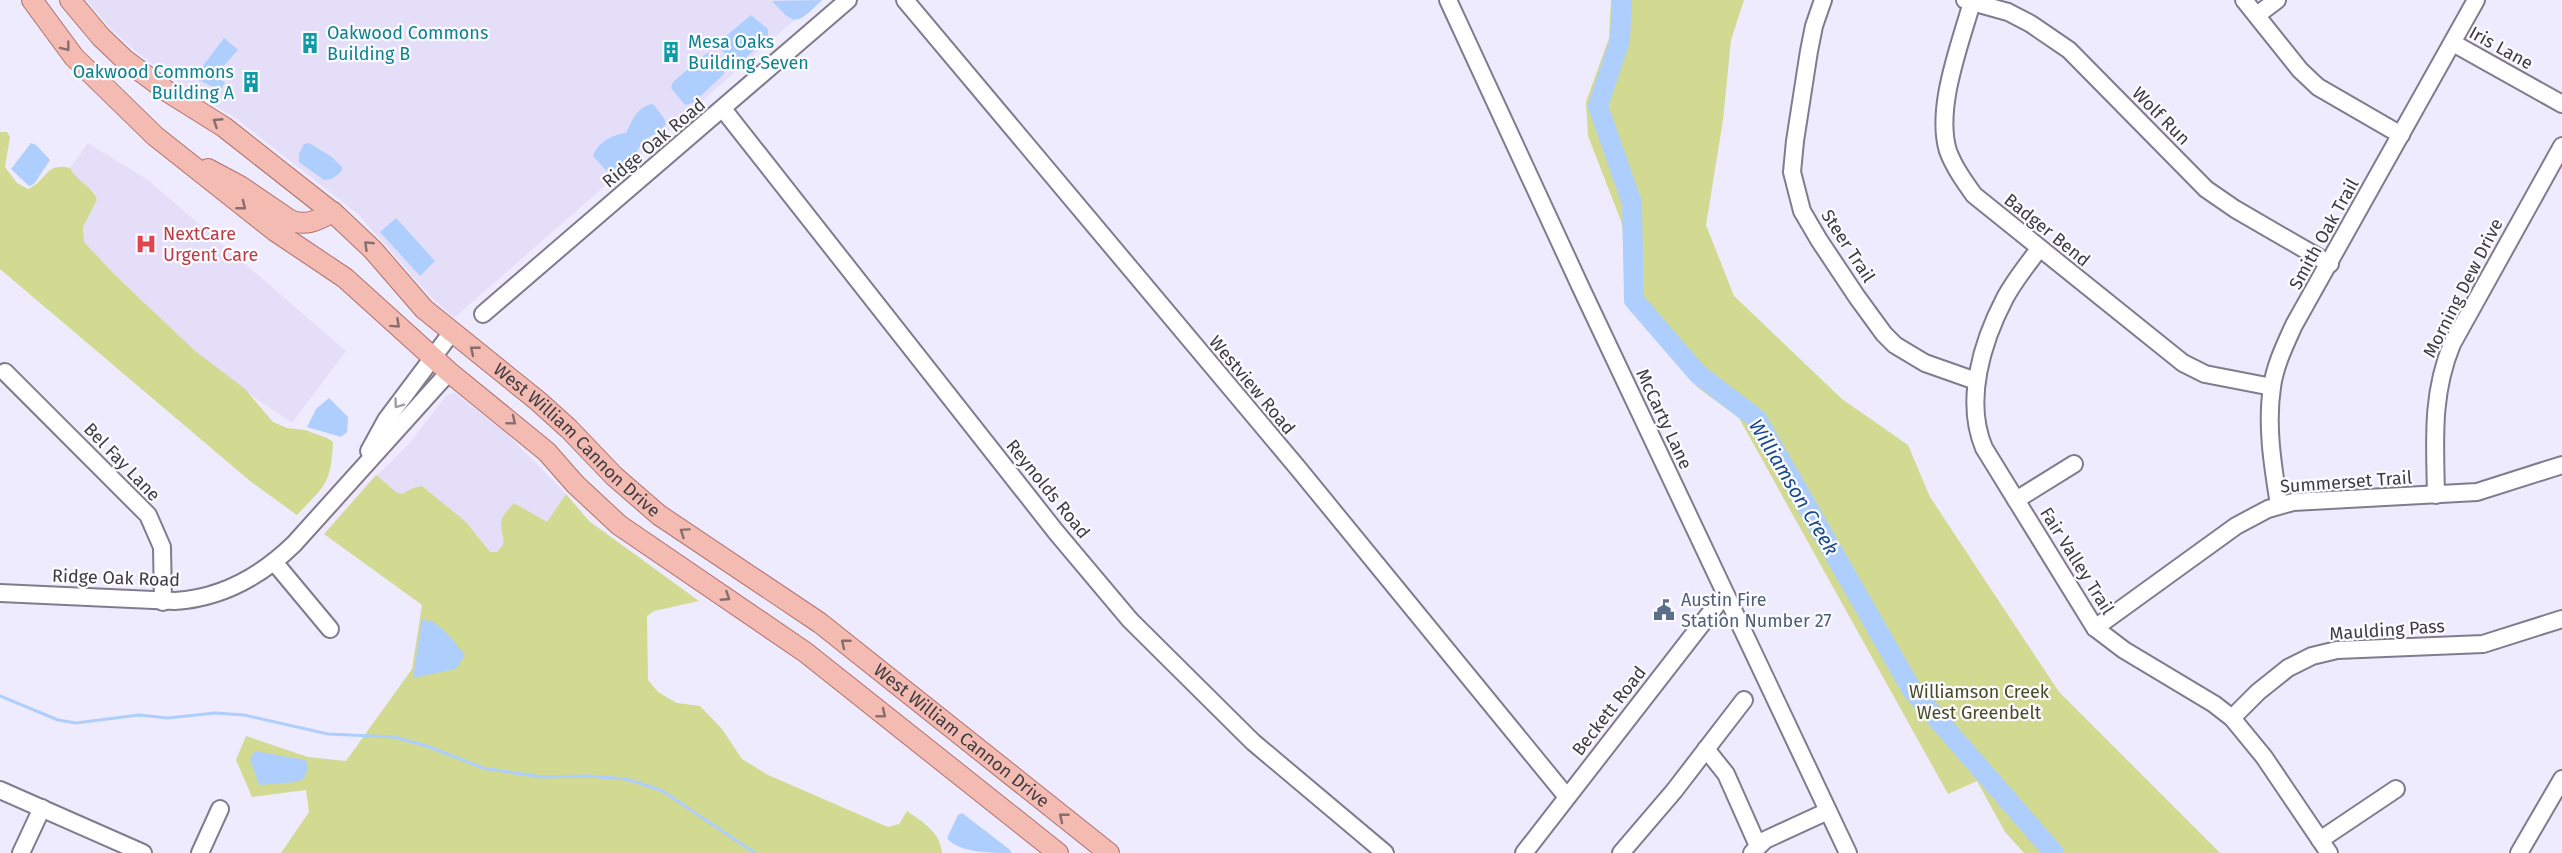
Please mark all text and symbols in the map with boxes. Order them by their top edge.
place label: Oakwood Commons Building B [327,22,488,65]
street label: Iris Lane [2465,22,2537,74]
building icon: Oakwood Commons Building B [298,31,322,55]
place label: Mesa Oaks Building Seven [688,31,809,74]
one-way arrow [59,40,70,51]
building icon: Mesa Oaks Building Seven [659,40,683,64]
place label: Oakwood Commons Building A [73,61,235,104]
building icon: Oakwood Commons Building A [239,70,263,94]
street label: Wolf Run [2127,82,2195,150]
street label: Ridge Oak Road [598,93,710,193]
one-way arrow [212,118,223,129]
street label: Smith Oak Trail [2284,175,2364,293]
street label: Badger Bend [2000,189,2094,271]
one-way arrow [235,198,246,209]
street label: Steer Trail [1816,205,1880,287]
street label: Morning Dew Drive [2418,215,2508,361]
place label: NextCare Urgent Care [163,223,258,266]
hospital icon: NextCare Urgent Care [134,232,158,256]
one-way arrow [364,241,375,252]
one-way arrow [389,317,400,328]
street label: Westview Road [1204,331,1300,439]
one-way arrow [470,346,481,357]
street label: West William Cannon Drive [489,358,665,522]
street label: McCarty Lane [1631,365,1697,473]
one-way arrow [394,398,405,409]
one-way arrow [505,414,516,425]
water label: Williamson Creek [1744,415,1844,559]
street label: Bel Fay Lane [79,418,165,506]
street label: Reynolds Road [1001,435,1095,543]
street label: Summerset Trail [2279,466,2413,498]
street label: Fair Valley Trail [2035,503,2119,619]
one-way arrow [680,528,691,539]
street label: Ridge Oak Road [52,565,180,591]
place label: Austin Fire Station Number 27 [1681,589,1832,632]
one-way arrow [720,590,730,602]
public building icon: Austin Fire Station Number 27 [1652,598,1676,622]
street label: Maulding Pass [2329,615,2445,645]
one-way arrow [840,639,851,650]
street label: West William Cannon Drive [869,659,1054,812]
street label: Beckett Road [1567,662,1651,760]
park label: Williamson Creek West Greenbelt [1909,681,2050,724]
one-way arrow [876,706,887,717]
one-way arrow [1059,813,1070,824]

